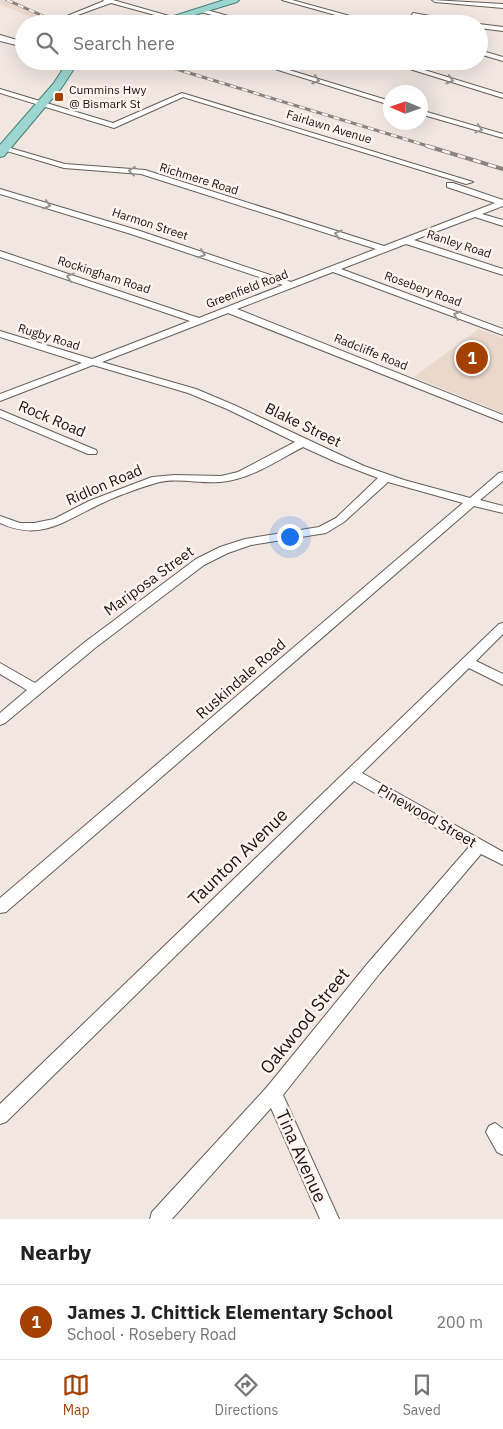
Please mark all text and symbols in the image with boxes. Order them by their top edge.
search box [15,15,488,70]
icon: search [33,29,61,57]
text: Search here [73,31,175,55]
one-way arrow [311,75,320,85]
one-way arrow [445,75,454,85]
place label: Cummins Hwy @ Bismark St [69,82,146,111]
north arrow [383,85,428,130]
marker: Cummins Hwy @ Bismark St [53,91,65,103]
street label: Fairlawn Avenue [285,106,374,147]
one-way arrow [474,123,482,133]
street label: Richmere Road [158,159,241,198]
one-way arrow [128,166,136,177]
one-way arrow [42,200,50,210]
street label: Harmon Street [110,204,190,243]
street label: Ranley Road [425,226,493,261]
one-way arrow [334,230,342,240]
one-way arrow [197,248,205,258]
street label: Rockingham Road [56,252,153,297]
street label: Greenfield Road [204,266,290,311]
street label: Rosebery Road [382,268,464,309]
one-way arrow [66,273,75,283]
one-way arrow [453,311,462,321]
street label: Rugby Road [16,320,82,353]
street label: Radcliffe Road [332,330,410,373]
pin: 1 [456,339,488,377]
street label: Rock Road [16,396,89,441]
street label: Blake Street [262,398,344,451]
street label: Ridlon Road [63,460,145,509]
your location [277,524,303,550]
street label: Mariposa Street [100,542,197,620]
street label: Ruskindale Road [192,634,289,723]
street label: Pinewood Street [374,780,480,852]
street label: Taunton Avenue [183,803,292,910]
street label: Oakwood Street [255,963,354,1078]
street label: Tina Avenue [271,1106,332,1206]
text: Nearby [20,1238,91,1266]
text: James J. Chittick Elementary School [67,1300,393,1324]
text: 1 [31,1312,41,1332]
text: 200 m [436,1312,483,1332]
text: School · Rosebery Road [67,1324,237,1344]
tab: Map [62,1371,90,1419]
tab: Directions [215,1371,278,1419]
tab: Saved [403,1371,441,1419]

